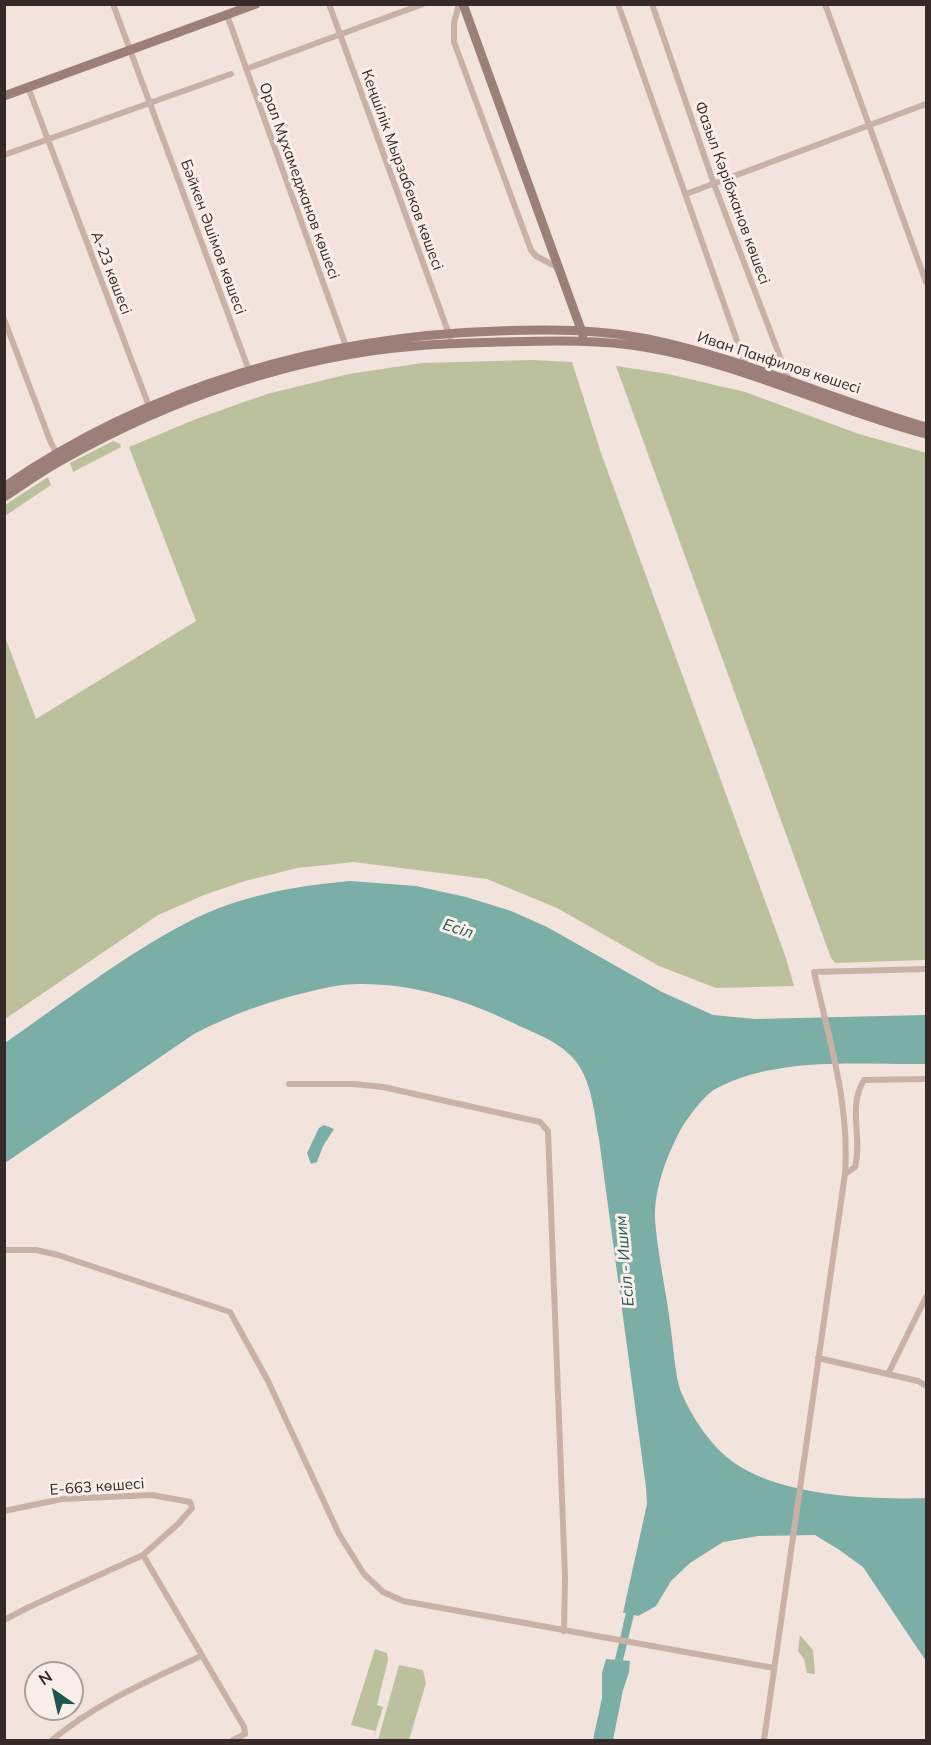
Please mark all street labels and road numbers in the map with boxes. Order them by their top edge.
street label: Кеңшілік Мырзабеков көшесі [357,67,447,273]
street label: Орал Мұхамеджанов көшесі [255,80,343,282]
street label: Фазыл Кәрібжанов көшесі [690,99,774,287]
street label: Бәйкен Әшімов көшесі [177,157,249,317]
street label: А-23 көшесі [87,229,135,317]
street label: Иван Панфилов көшесі [695,328,863,398]
street label: Е-663 көшесі [49,1475,145,1499]

